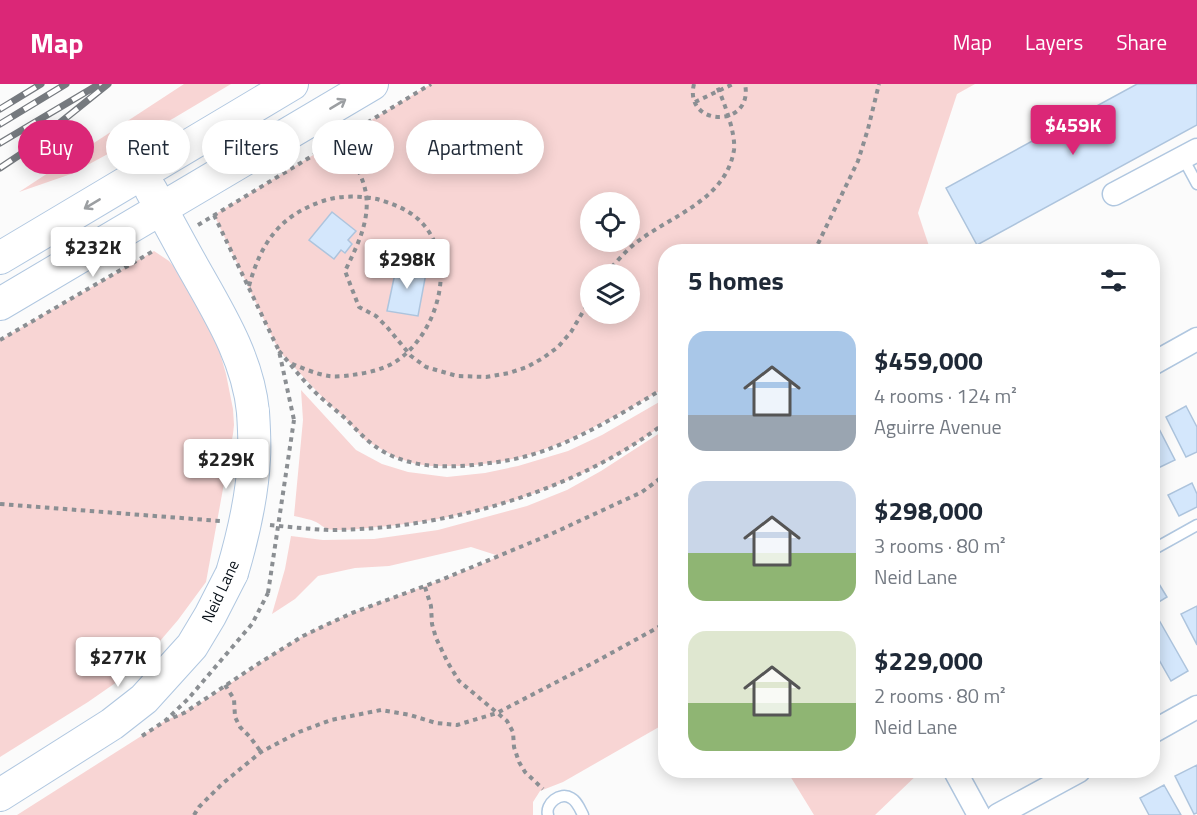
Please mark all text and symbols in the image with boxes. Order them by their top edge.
text: Map [30,21,84,64]
text: Map [953,26,992,58]
text: Layers [1025,26,1083,58]
text: Share [1116,26,1167,58]
one-way arrow [329,98,346,110]
pin: $459K [1031,105,1115,156]
text: $459K [1045,109,1101,140]
chip: Buy [18,120,94,174]
chip: Rent [106,120,190,174]
chip: Filters [202,120,300,174]
chip: New [312,120,394,174]
chip: Apartment [406,120,544,174]
map controls [580,192,640,324]
button: locate [580,192,640,252]
one-way arrow [83,198,100,210]
pin: $232K [51,227,135,278]
text: $232K [65,231,121,262]
pin: $298K [365,239,449,290]
text: $298K [379,243,435,274]
text: 5 homes [688,261,784,300]
button: layers [580,264,640,324]
icon: filters [1097,264,1130,297]
text: $459,000 [874,341,983,380]
icon: home [736,355,808,427]
text: 4 rooms · 124 m² [874,380,1017,411]
text: Aguirre Avenue [874,411,1002,442]
pin: $229K [184,439,268,490]
text: $229K [198,443,254,474]
text: $298,000 [874,491,983,530]
icon: home [736,505,808,577]
text: 3 rooms · 80 m² [874,530,1006,561]
street label: Neid Lane [195,556,245,626]
text: Neid Lane [874,561,957,592]
pin: $277K [76,637,160,688]
text: $277K [90,641,146,672]
text: $229,000 [874,641,983,680]
icon: home [736,655,808,727]
text: 2 rooms · 80 m² [874,680,1006,711]
text: Neid Lane [874,711,957,742]

